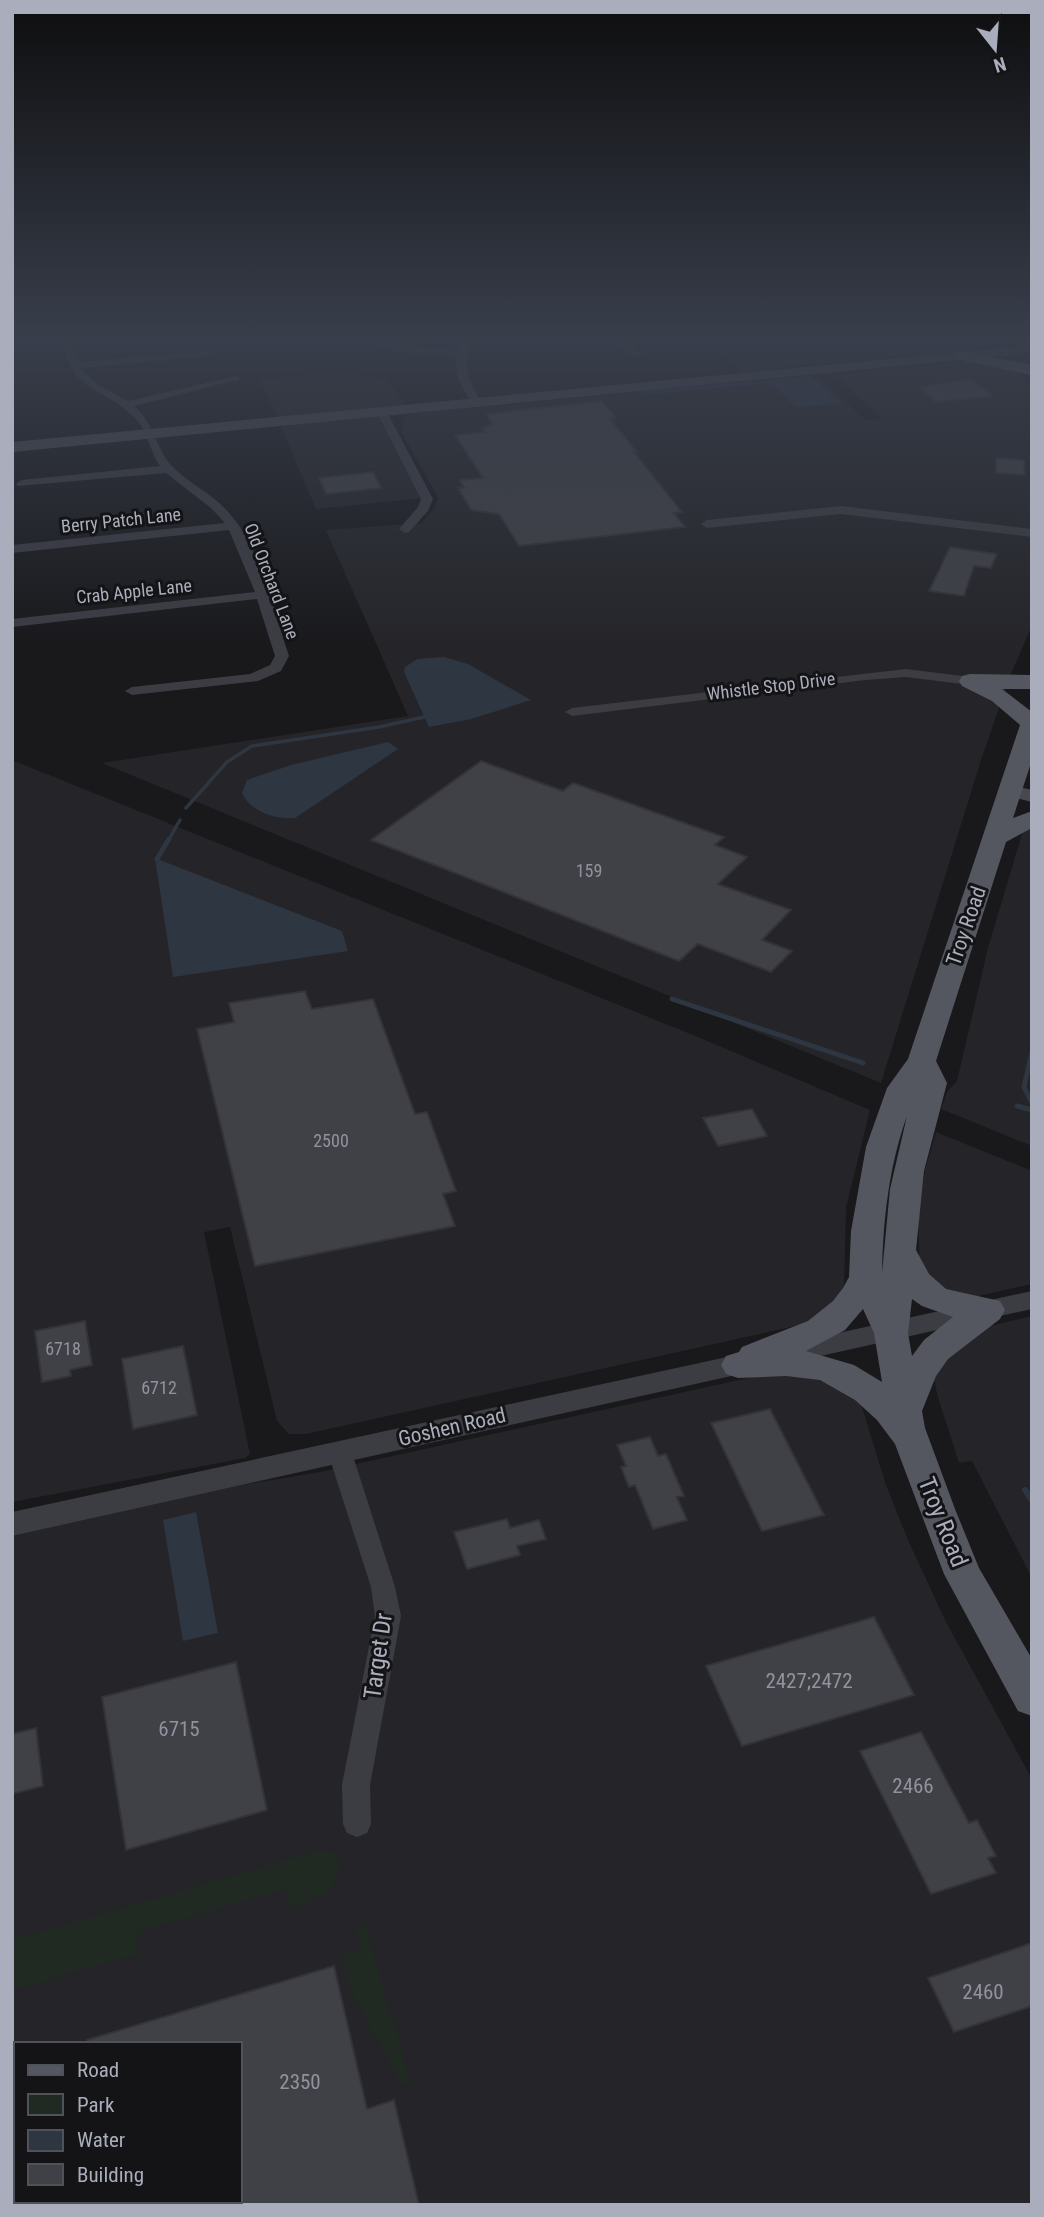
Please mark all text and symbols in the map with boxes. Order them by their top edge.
north arrow [960,14,1030,84]
text: N [991,52,1009,77]
street label: Berry Patch Lane [60,503,182,537]
street label: Old Orchard Lane [240,520,304,642]
street label: Crab Apple Lane [75,574,193,608]
street label: Whistle Stop Drive [706,668,836,704]
house number: 159 [576,860,602,881]
street label: Troy Road [941,883,991,969]
house number: 2500 [313,1130,349,1151]
house number: 6718 [45,1338,81,1359]
house number: 6712 [141,1377,177,1398]
street label: Goshen Road [396,1403,508,1451]
street label: Troy Road [912,1473,974,1571]
street label: Target Dr [358,1611,398,1701]
house number: 2427;2472 [765,1669,853,1693]
house number: 6715 [158,1717,200,1741]
house number: 2466 [892,1774,934,1798]
house number: 2460 [962,1980,1004,2004]
legend [14,2042,242,2203]
text: Road [77,2058,119,2082]
house number: 2350 [279,2070,321,2094]
text: Park [77,2093,115,2117]
text: Water [77,2128,125,2152]
text: Building [77,2163,144,2187]

